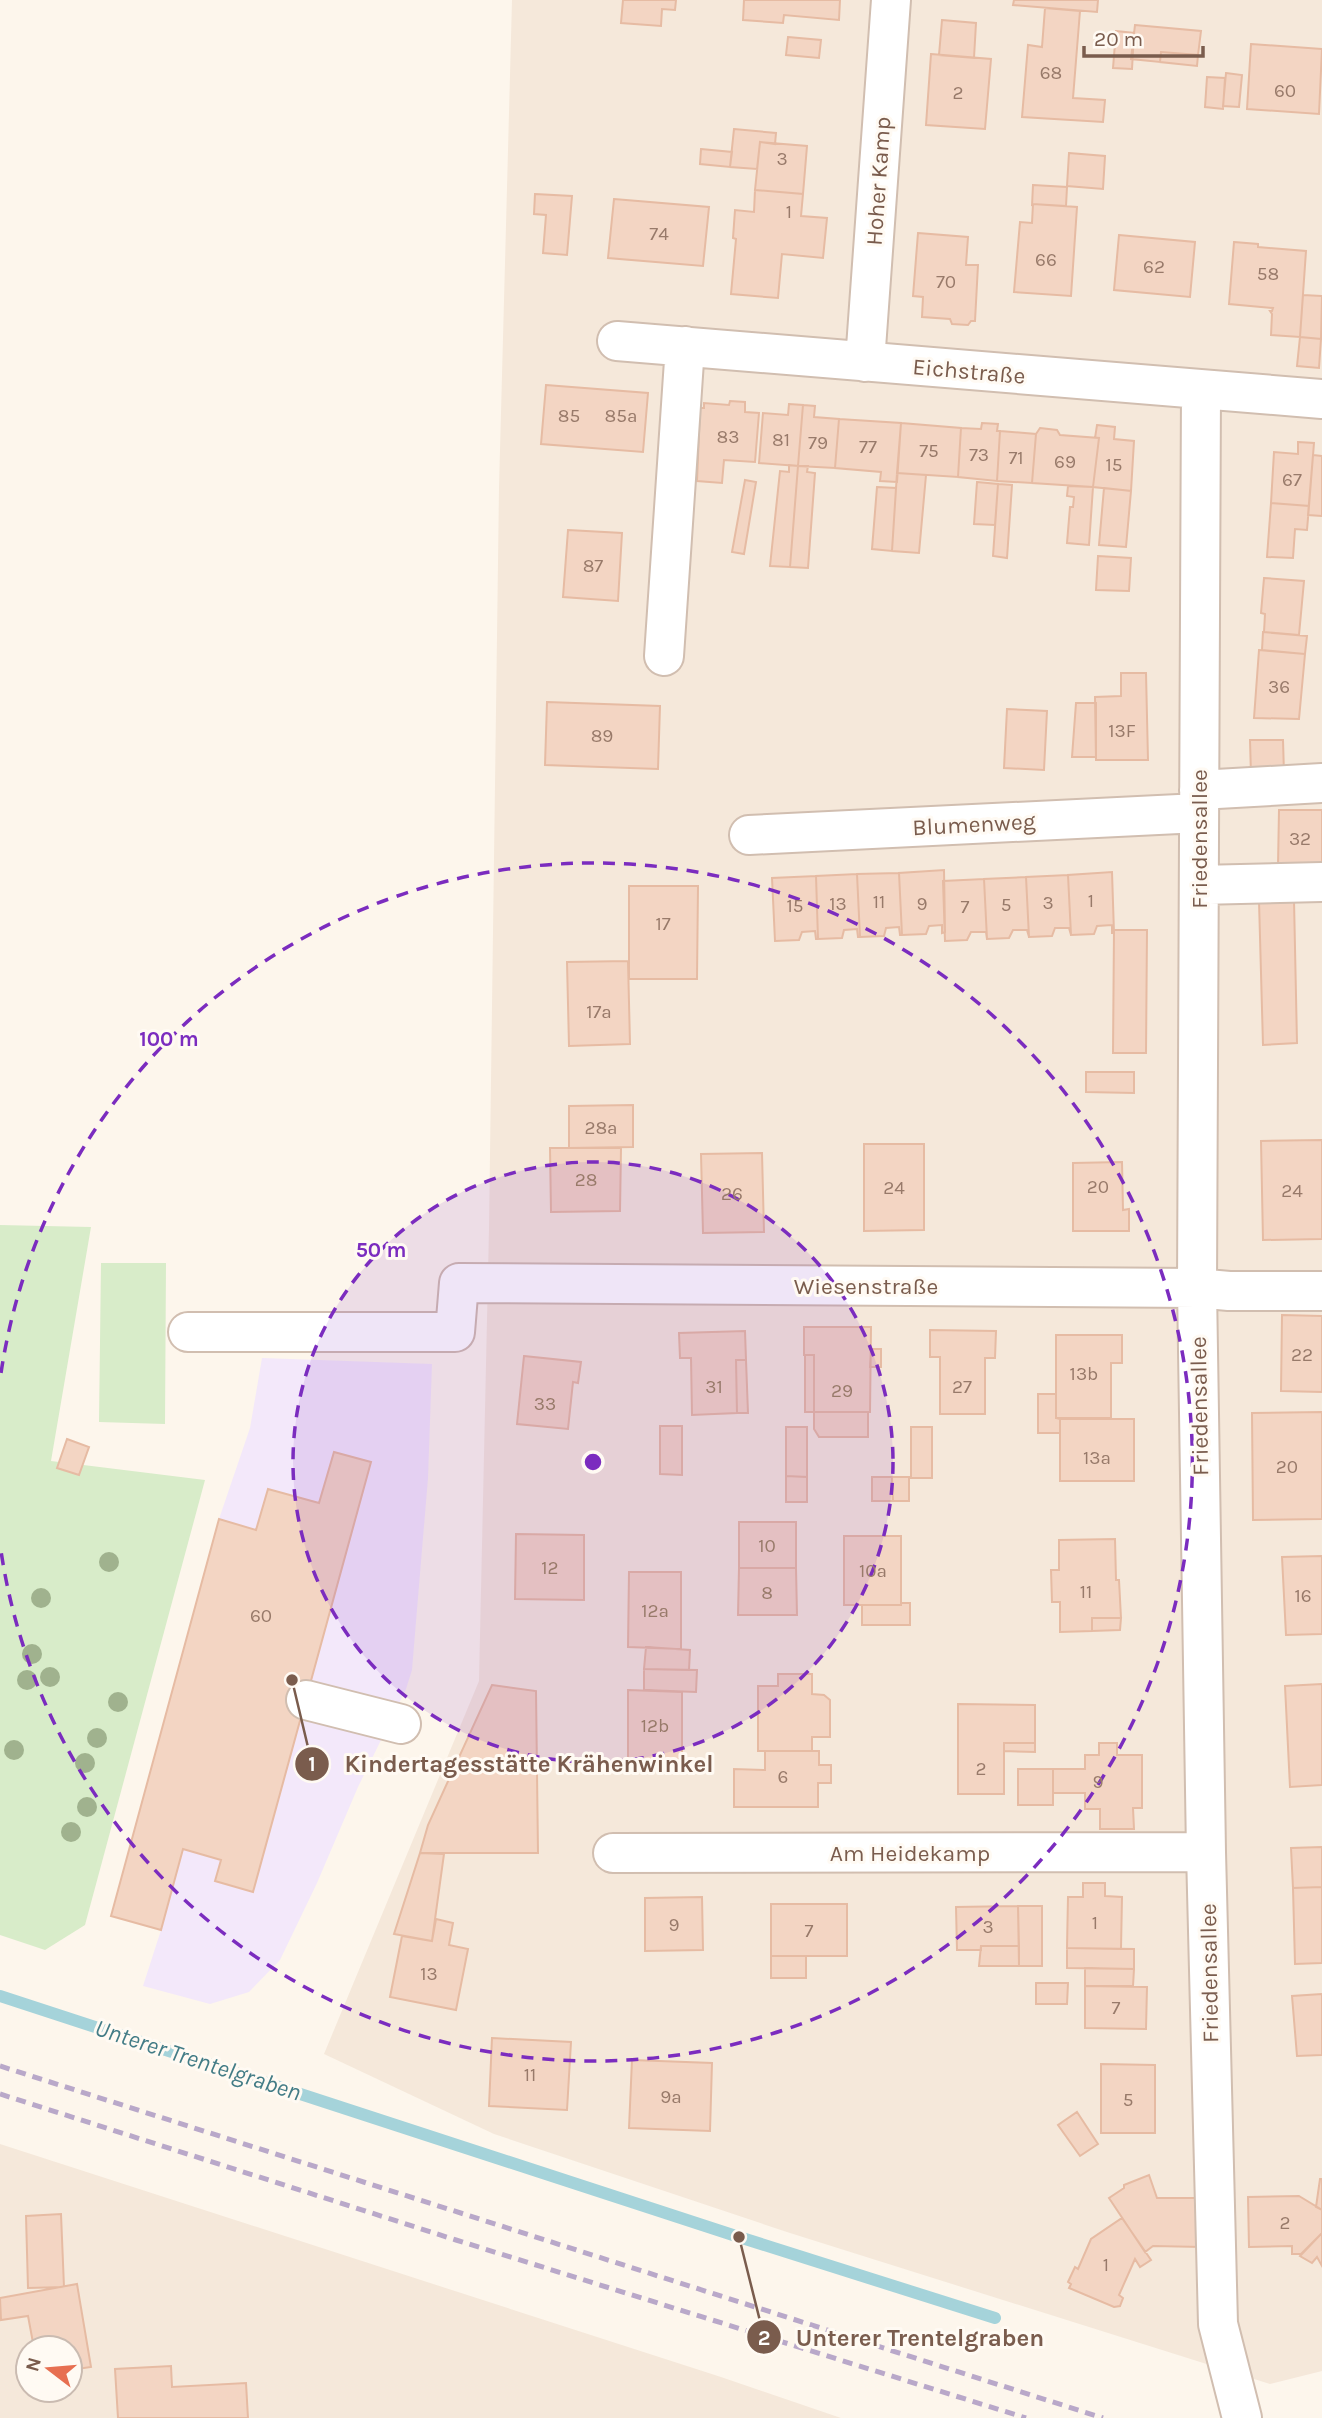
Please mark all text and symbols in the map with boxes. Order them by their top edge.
scale bar [1084,14,1203,58]
text: 20 m [1094,27,1143,51]
house number: 68 [1040,62,1062,84]
house number: 60 [1274,80,1296,102]
house number: 2 [952,82,964,104]
street label: Hoher Kamp [861,116,896,246]
house number: 3 [776,148,788,170]
house number: 1 [786,201,792,223]
house number: 74 [649,223,669,245]
house number: 66 [1035,249,1057,271]
house number: 62 [1143,256,1165,278]
house number: 58 [1257,263,1279,285]
house number: 70 [936,271,956,293]
street label: Eichstraße [911,353,1027,390]
house number: 85 [558,405,580,427]
house number: 85a [605,405,637,427]
house number: 83 [717,426,739,448]
house number: 81 [772,429,790,451]
house number: 79 [808,432,828,454]
house number: 77 [859,436,877,458]
house number: 75 [919,440,939,462]
house number: 73 [969,444,989,466]
house number: 71 [1008,447,1024,469]
house number: 69 [1054,451,1076,473]
house number: 15 [1105,454,1123,476]
house number: 67 [1282,469,1302,491]
house number: 87 [583,555,603,577]
house number: 36 [1268,676,1290,698]
house number: 13F [1108,720,1136,742]
house number: 89 [591,725,613,747]
street label: Friedensallee [1186,769,1213,909]
street label: Blumenweg [912,808,1036,841]
house number: 32 [1289,828,1311,850]
house number: 1 [1088,890,1094,912]
house number: 11 [873,891,885,913]
house number: 3 [1042,892,1054,914]
house number: 13 [829,893,847,915]
house number: 9 [916,893,928,915]
house number: 5 [1001,894,1011,916]
house number: 15 [786,895,804,917]
house number: 7 [961,896,970,918]
house number: 17 [655,913,671,935]
house number: 17a [586,1001,612,1023]
text: 100 m [139,1027,199,1051]
house number: 28a [584,1117,618,1139]
house number: 28 [575,1169,597,1191]
house number: 20 [1087,1176,1109,1198]
house number: 24 [883,1177,905,1199]
house number: 24 [1281,1180,1303,1202]
house number: 26 [721,1183,743,1205]
text: 50 m [356,1238,406,1262]
street label: Wiesenstraße [794,1273,938,1300]
street label: Friedensallee [1185,1336,1214,1476]
house number: 22 [1291,1344,1313,1366]
house number: 13b [1070,1363,1098,1385]
house number: 31 [705,1376,723,1398]
house number: 27 [952,1376,972,1398]
house number: 29 [831,1380,853,1402]
house number: 33 [534,1393,556,1415]
house number: 13a [1083,1447,1111,1469]
centre of rings [581,1450,605,1474]
house number: 20 [1276,1456,1298,1478]
house number: 10 [758,1535,776,1557]
house number: 12 [541,1557,559,1579]
house number: 10a [859,1560,887,1582]
house number: 11 [1080,1581,1092,1603]
house number: 8 [761,1582,773,1604]
house number: 16 [1294,1585,1312,1607]
house number: 12a [641,1600,669,1622]
house number: 60 [250,1605,272,1627]
house number: 12b [641,1715,669,1737]
callout: Kindertagesstätte Krähenwinkel [295,1741,727,1786]
text: Kindertagesstätte Krähenwinkel [344,1750,714,1778]
text: 1 [308,1752,316,1776]
house number: 2 [975,1758,987,1780]
house number: 6 [778,1766,788,1788]
house number: 9 [1092,1771,1104,1793]
street label: Am Heidekamp [830,1840,990,1867]
street label: Friedensallee [1195,1903,1224,2043]
house number: 1 [1092,1912,1098,1934]
house number: 9 [668,1914,680,1936]
house number: 3 [982,1916,994,1938]
house number: 7 [805,1920,814,1942]
house number: 13 [420,1963,438,1985]
house number: 7 [1112,1997,1121,2019]
water label: Unterer Trentelgraben [91,2013,305,2107]
house number: 11 [524,2064,536,2086]
house number: 9a [660,2086,682,2108]
house number: 5 [1123,2089,1133,2111]
house number: 2 [1279,2212,1291,2234]
house number: 1 [1103,2254,1109,2276]
callout: Unterer Trentelgraben [747,2315,1058,2360]
text: Unterer Trentelgraben [796,2324,1044,2352]
text: 2 [758,2326,770,2350]
north arrow [14,2334,84,2404]
text: N [21,2355,46,2374]

